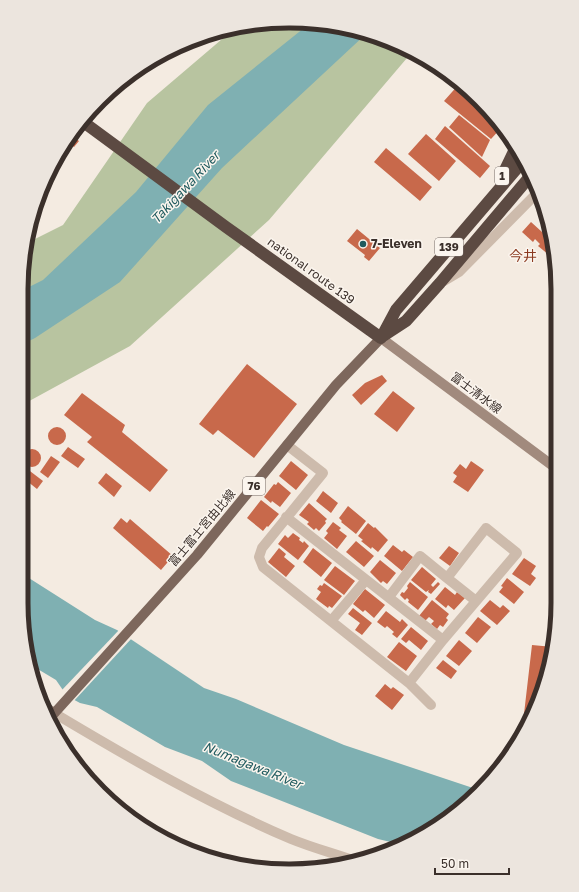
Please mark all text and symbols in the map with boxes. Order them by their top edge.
water label: Takigawa River [147,146,224,226]
road number: 1 [495,167,509,185]
street label: national route 139 [265,234,358,307]
place label: 7-Eleven [371,236,422,251]
road number: 139 [435,238,463,256]
marker: 7-Eleven [358,239,368,249]
district label: 今井 [509,247,537,264]
street label: 富士清水線 [448,369,505,417]
road number: 76 [243,477,265,495]
street label: 富士富士宮由比線 [165,486,238,569]
water label: Numagawa River [201,738,306,793]
scale bar [435,850,509,876]
text: 50 m [441,856,469,871]

